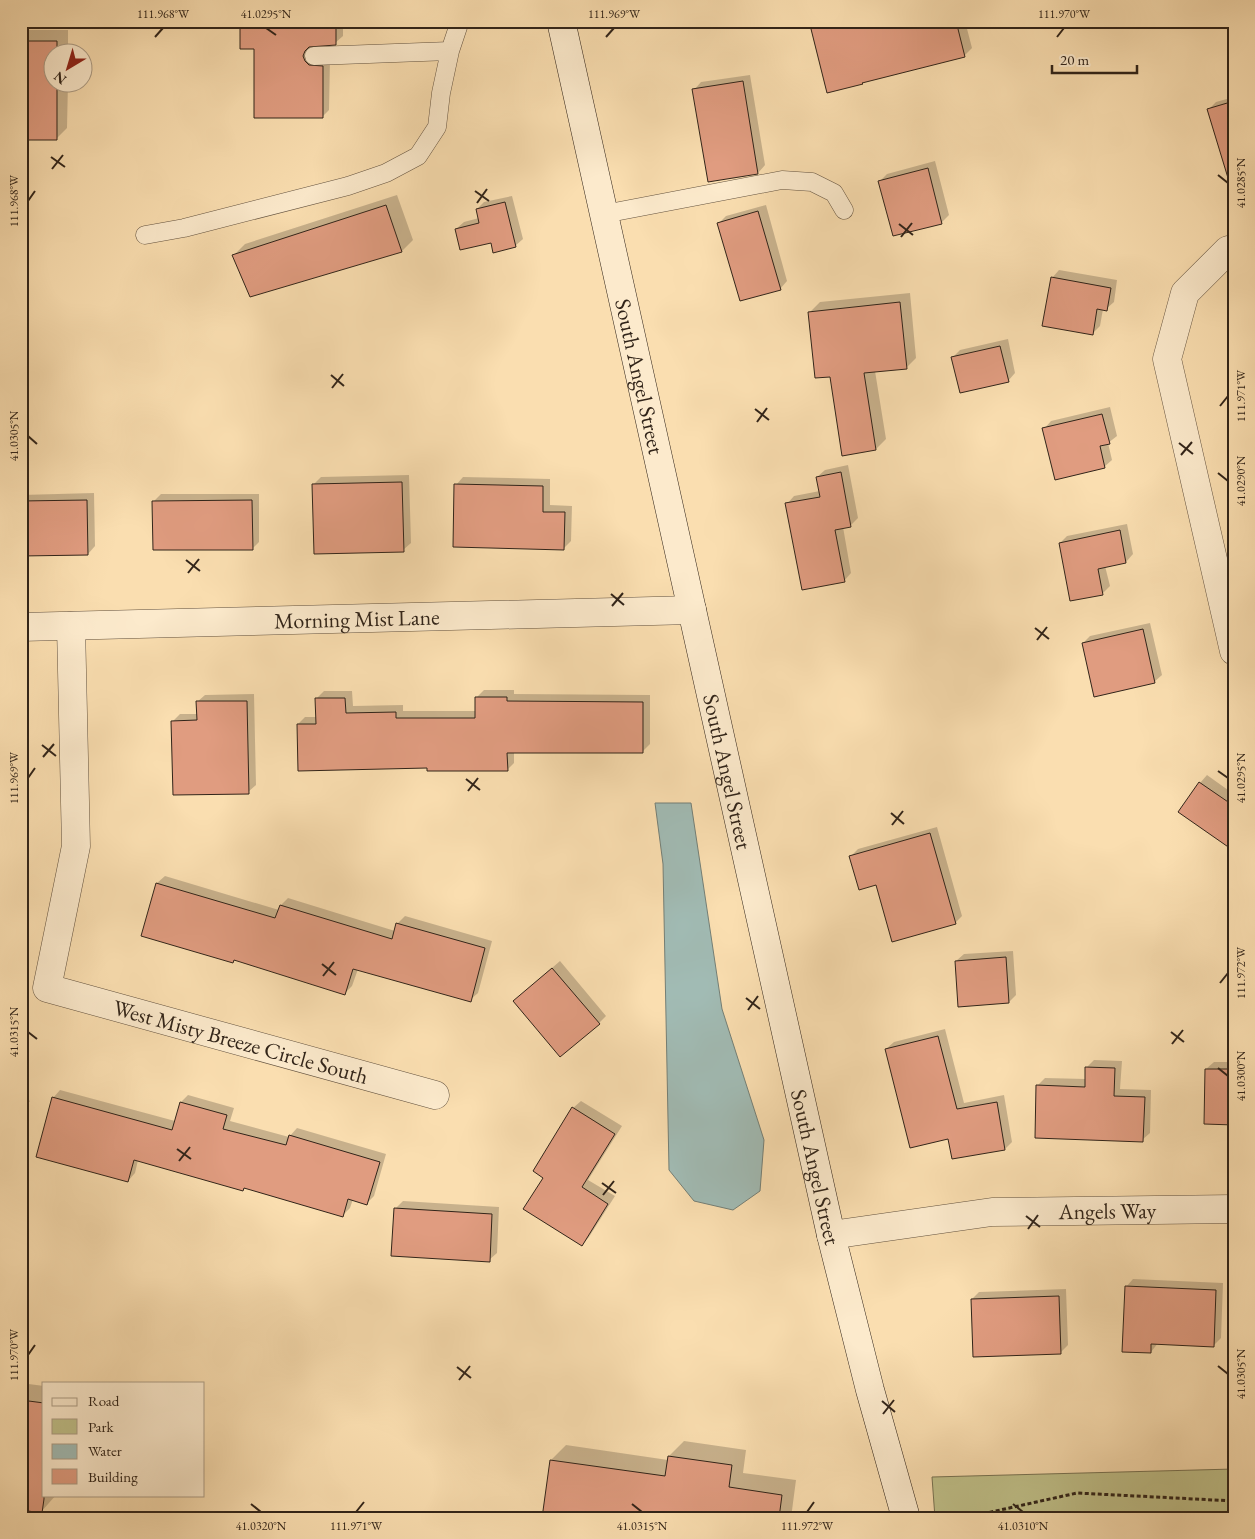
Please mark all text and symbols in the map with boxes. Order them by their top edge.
text: 111.968°W [137,6,190,22]
text: 41.0295°N [241,6,292,22]
text: 111.969°W [588,6,641,22]
text: 111.970°W [1038,6,1091,22]
north arrow [42,42,92,92]
scale bar [1052,42,1138,74]
text: 20 m [1060,50,1089,69]
text: N [49,67,70,89]
text: 41.0285°N [1233,157,1249,208]
text: 111.968°W [6,174,22,227]
street label: South Angel Street [609,296,671,457]
text: 111.971°W [1233,369,1249,422]
text: 41.0305°N [6,410,22,461]
text: 41.0290°N [1233,455,1249,506]
street label: Morning Mist Lane [274,602,441,635]
street label: South Angel Street [697,691,759,852]
text: 111.969°W [6,751,22,804]
text: 41.0295°N [1233,752,1249,803]
text: 111.972°W [1233,946,1249,999]
street label: West Misty Breeze Circle South [110,992,372,1090]
text: 41.0315°N [6,1006,22,1057]
text: 41.0300°N [1233,1050,1249,1101]
street label: South Angel Street [785,1086,847,1248]
street label: Angels Way [1057,1195,1157,1226]
text: 111.970°W [6,1328,22,1381]
text: 41.0305°N [1233,1348,1249,1399]
legend [42,1382,205,1496]
text: Road [88,1391,120,1410]
text: Park [88,1417,115,1436]
text: Water [88,1441,122,1460]
text: Building [88,1467,138,1486]
text: 41.0320°N [236,1518,287,1534]
text: 111.971°W [330,1518,383,1534]
text: 41.0315°N [617,1518,668,1534]
text: 111.972°W [781,1518,834,1534]
text: 41.0310°N [998,1518,1049,1534]

